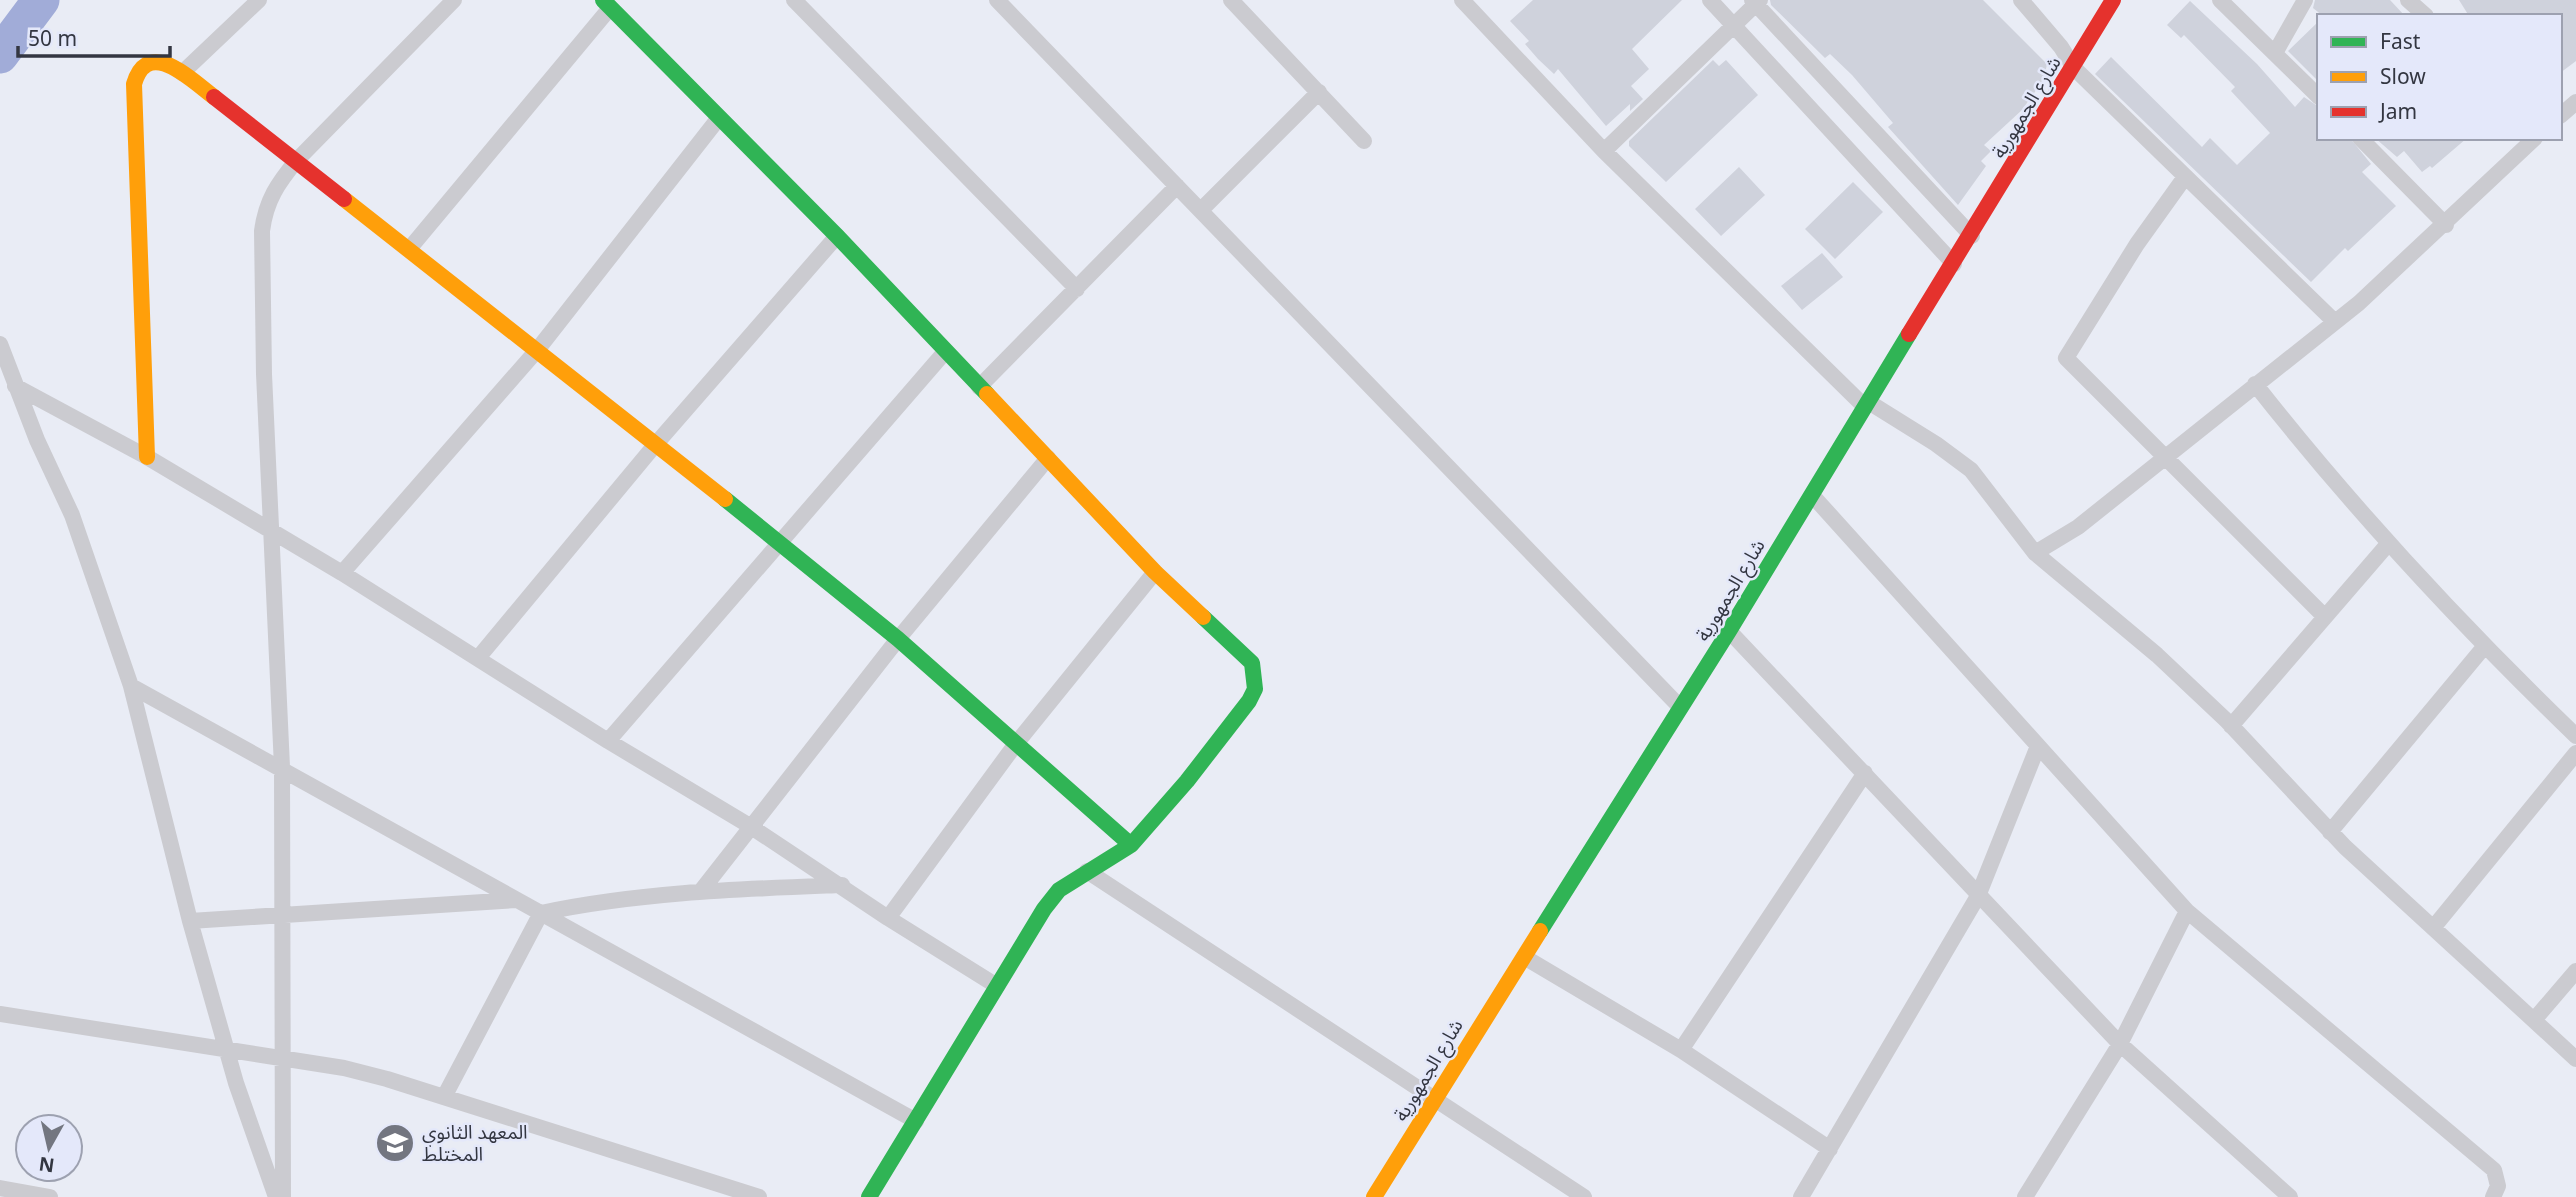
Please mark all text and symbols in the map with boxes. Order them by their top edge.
scale bar [18,14,170,58]
legend [2317,14,2562,140]
text: 50 m [28,24,77,52]
text: Fast [2380,27,2421,55]
street label: شارع الجمهورية [1985,51,2067,163]
text: Slow [2380,62,2426,90]
text: Jam [2378,97,2417,125]
street label: شارع الجمهورية [1689,534,1771,646]
street label: شارع الجمهورية [1387,1014,1469,1126]
north arrow [14,1113,84,1183]
place label: المعهد الثانوي المختلط [422,1119,528,1167]
school or university icon: المعهد الثانوي المختلط [374,1122,416,1164]
text: N [37,1151,56,1179]

